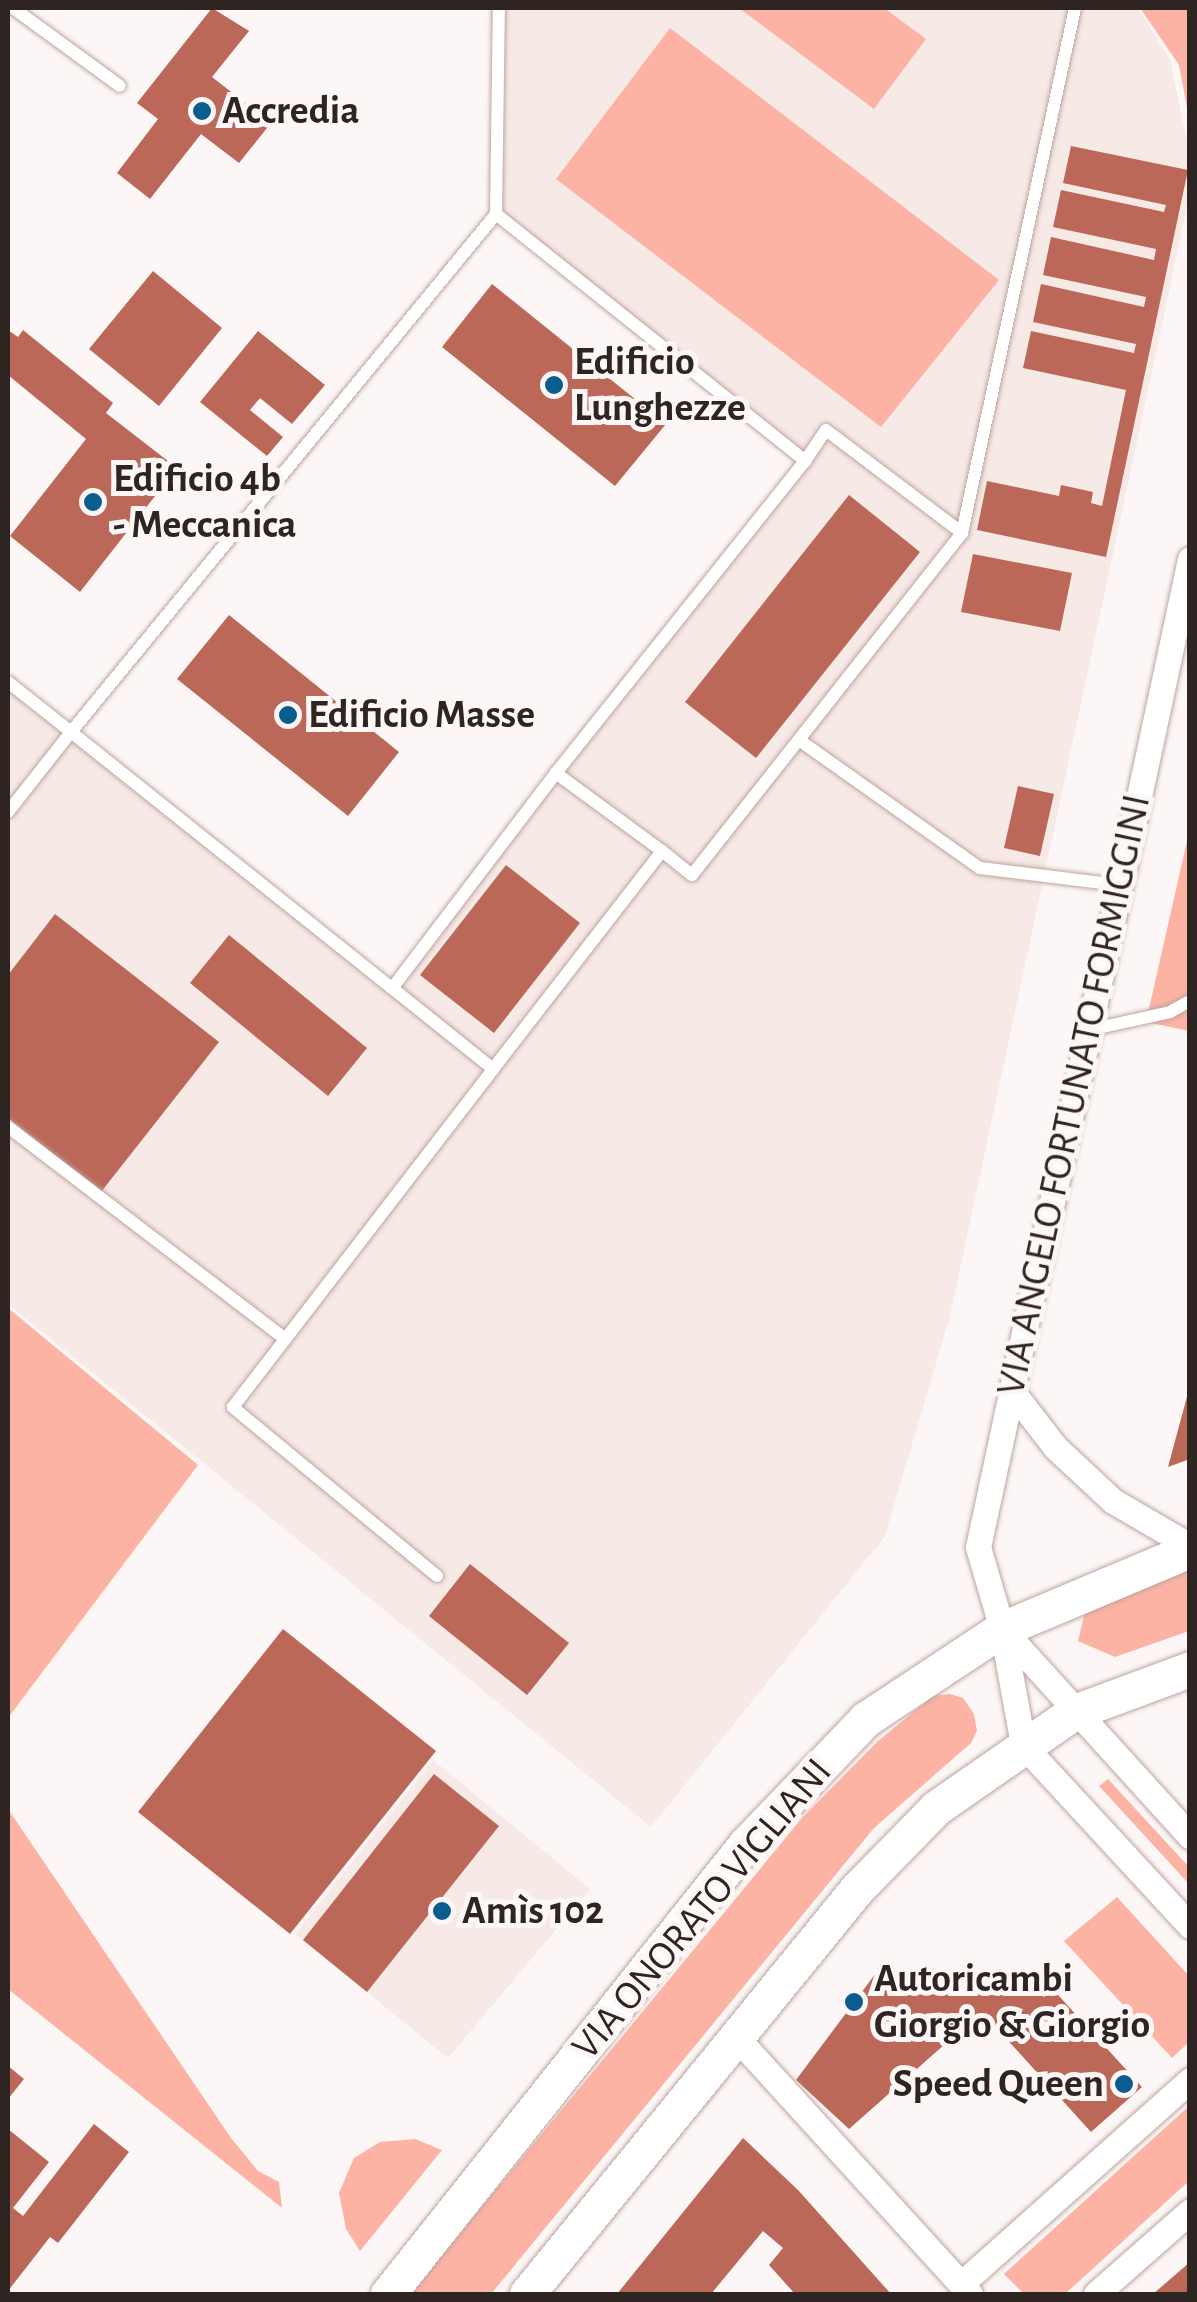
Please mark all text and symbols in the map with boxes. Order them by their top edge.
place label: Accredia [222,87,359,135]
marker: Accredia [191,100,213,122]
place label: Edificio Lunghezze [574,338,746,432]
marker: Edificio Lunghezze [543,374,565,396]
place label: Edificio 4b - Meccanica [113,455,297,549]
marker: Edificio 4b - Meccanica [82,491,104,513]
place label: Edificio Masse [308,691,535,739]
marker: Edificio Masse [277,704,299,726]
street label: VIA ANGELO FORTUNATO FORMIGGINI [987,790,1161,1400]
street label: VIA ONORATO VIGLIANI [562,1749,842,2069]
place label: Amìs 102 [462,1887,604,1935]
marker: Amìs 102 [431,1900,453,1922]
place label: Autoricambi Giorgio & Giorgio [874,1955,1150,2049]
marker: Autoricambi Giorgio & Giorgio [843,1991,865,2013]
place label: Speed Queen [893,2060,1104,2108]
marker: Speed Queen [1113,2073,1135,2095]

